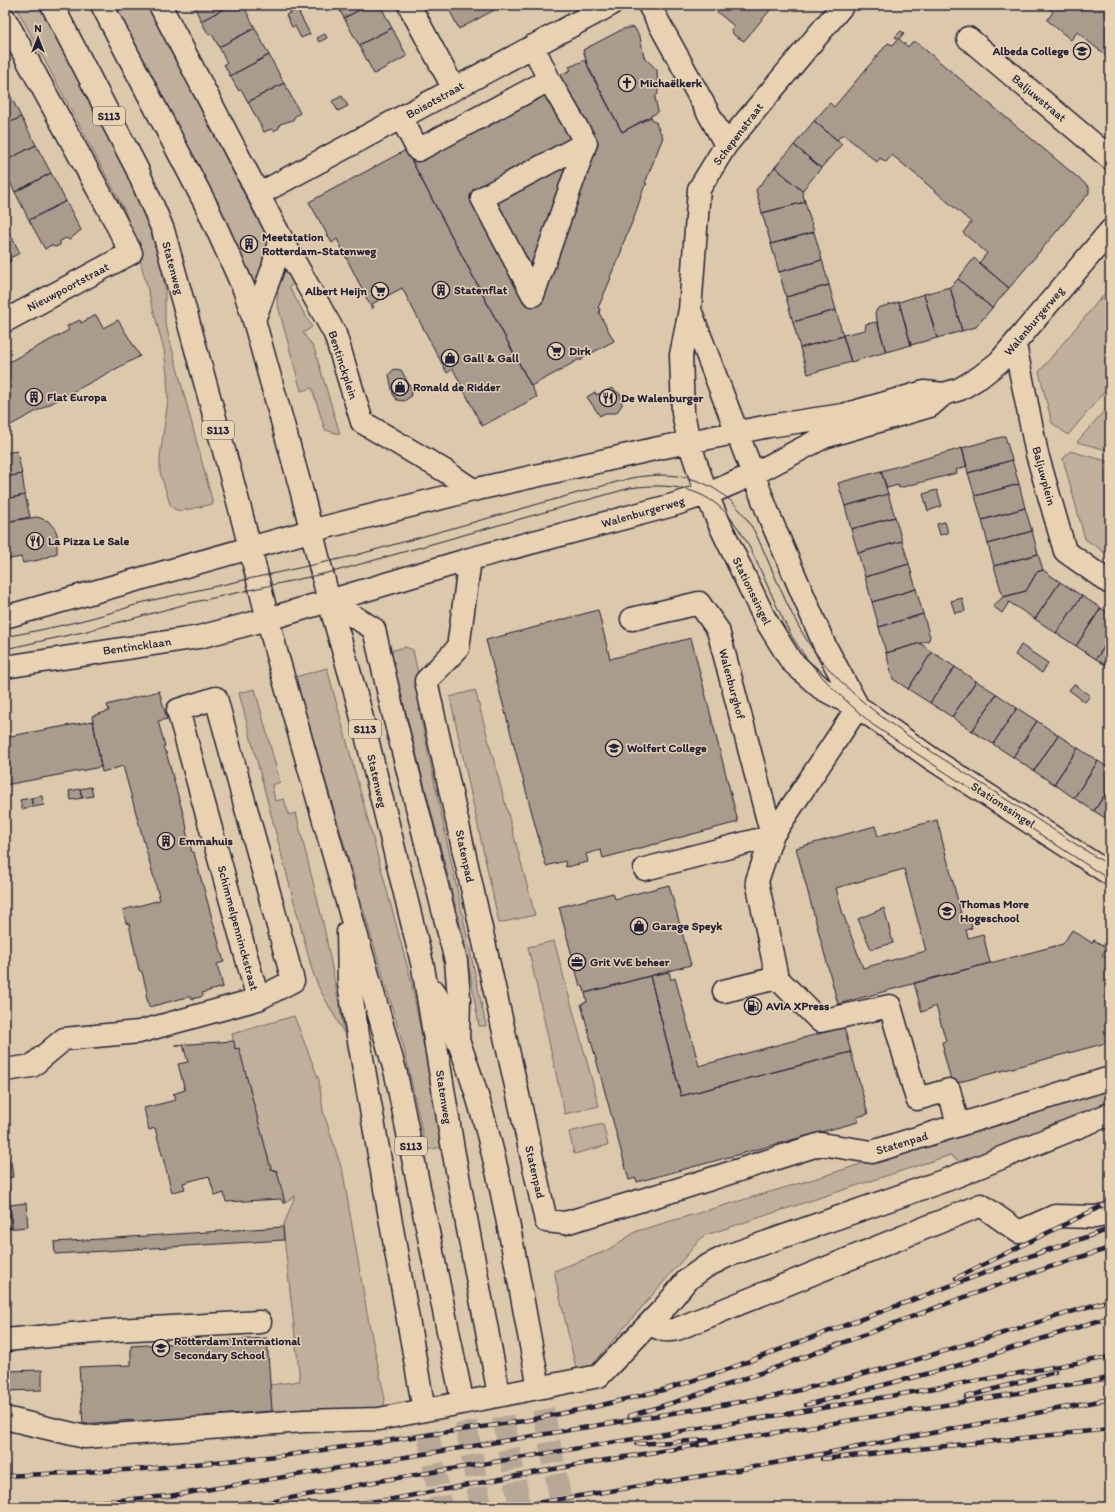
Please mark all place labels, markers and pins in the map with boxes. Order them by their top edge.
school or university icon: Albeda College [1072,41,1092,61]
place label: Albeda College [992,44,1069,59]
church icon: Michaëlkerk [617,73,637,93]
place label: Michaëlkerk [640,76,703,90]
place label: Meetstation Rotterdam-Statenweg [262,230,377,259]
building icon: Meetstation Rotterdam-Statenweg [239,234,259,254]
building icon: Statenflat [431,280,451,300]
supermarket icon: Albert Heijn [370,281,390,301]
place label: Statenflat [454,283,508,297]
place label: Albert Heijn [304,284,367,299]
supermarket icon: Dirk [546,341,566,361]
place label: Dirk [569,344,592,358]
shop icon: Gall & Gall [440,348,460,368]
place label: Gall & Gall [463,351,519,365]
shop icon: Ronald de Ridder [390,377,410,397]
place label: Ronald de Ridder [413,380,501,394]
building icon: Flat Europa [24,387,44,407]
restaurant icon: De Walenburger [598,388,618,408]
place label: Flat Europa [47,390,107,405]
place label: De Walenburger [621,391,704,406]
restaurant icon: La Pizza Le Sale [25,531,45,551]
place label: La Pizza Le Sale [48,534,129,548]
school or university icon: Wolfert College [604,738,624,758]
place label: Wolfert College [627,741,707,756]
building icon: Emmahuis [156,831,176,851]
place label: Emmahuis [179,834,234,848]
place label: Thomas More Hogeschool [959,897,1029,926]
school or university icon: Thomas More Hogeschool [937,901,957,921]
shop icon: Garage Speyk [629,916,649,936]
place label: Garage Speyk [652,919,723,934]
office icon: Grit VvE beheer [567,952,587,972]
place label: Grit VvE beheer [590,955,670,969]
fuel station icon: AVIA XPress [743,996,763,1016]
place label: AVIA XPress [765,999,830,1013]
place label: Rotterdam International Secondary School [174,1334,301,1363]
school or university icon: Rotterdam International Secondary School [151,1338,171,1358]

